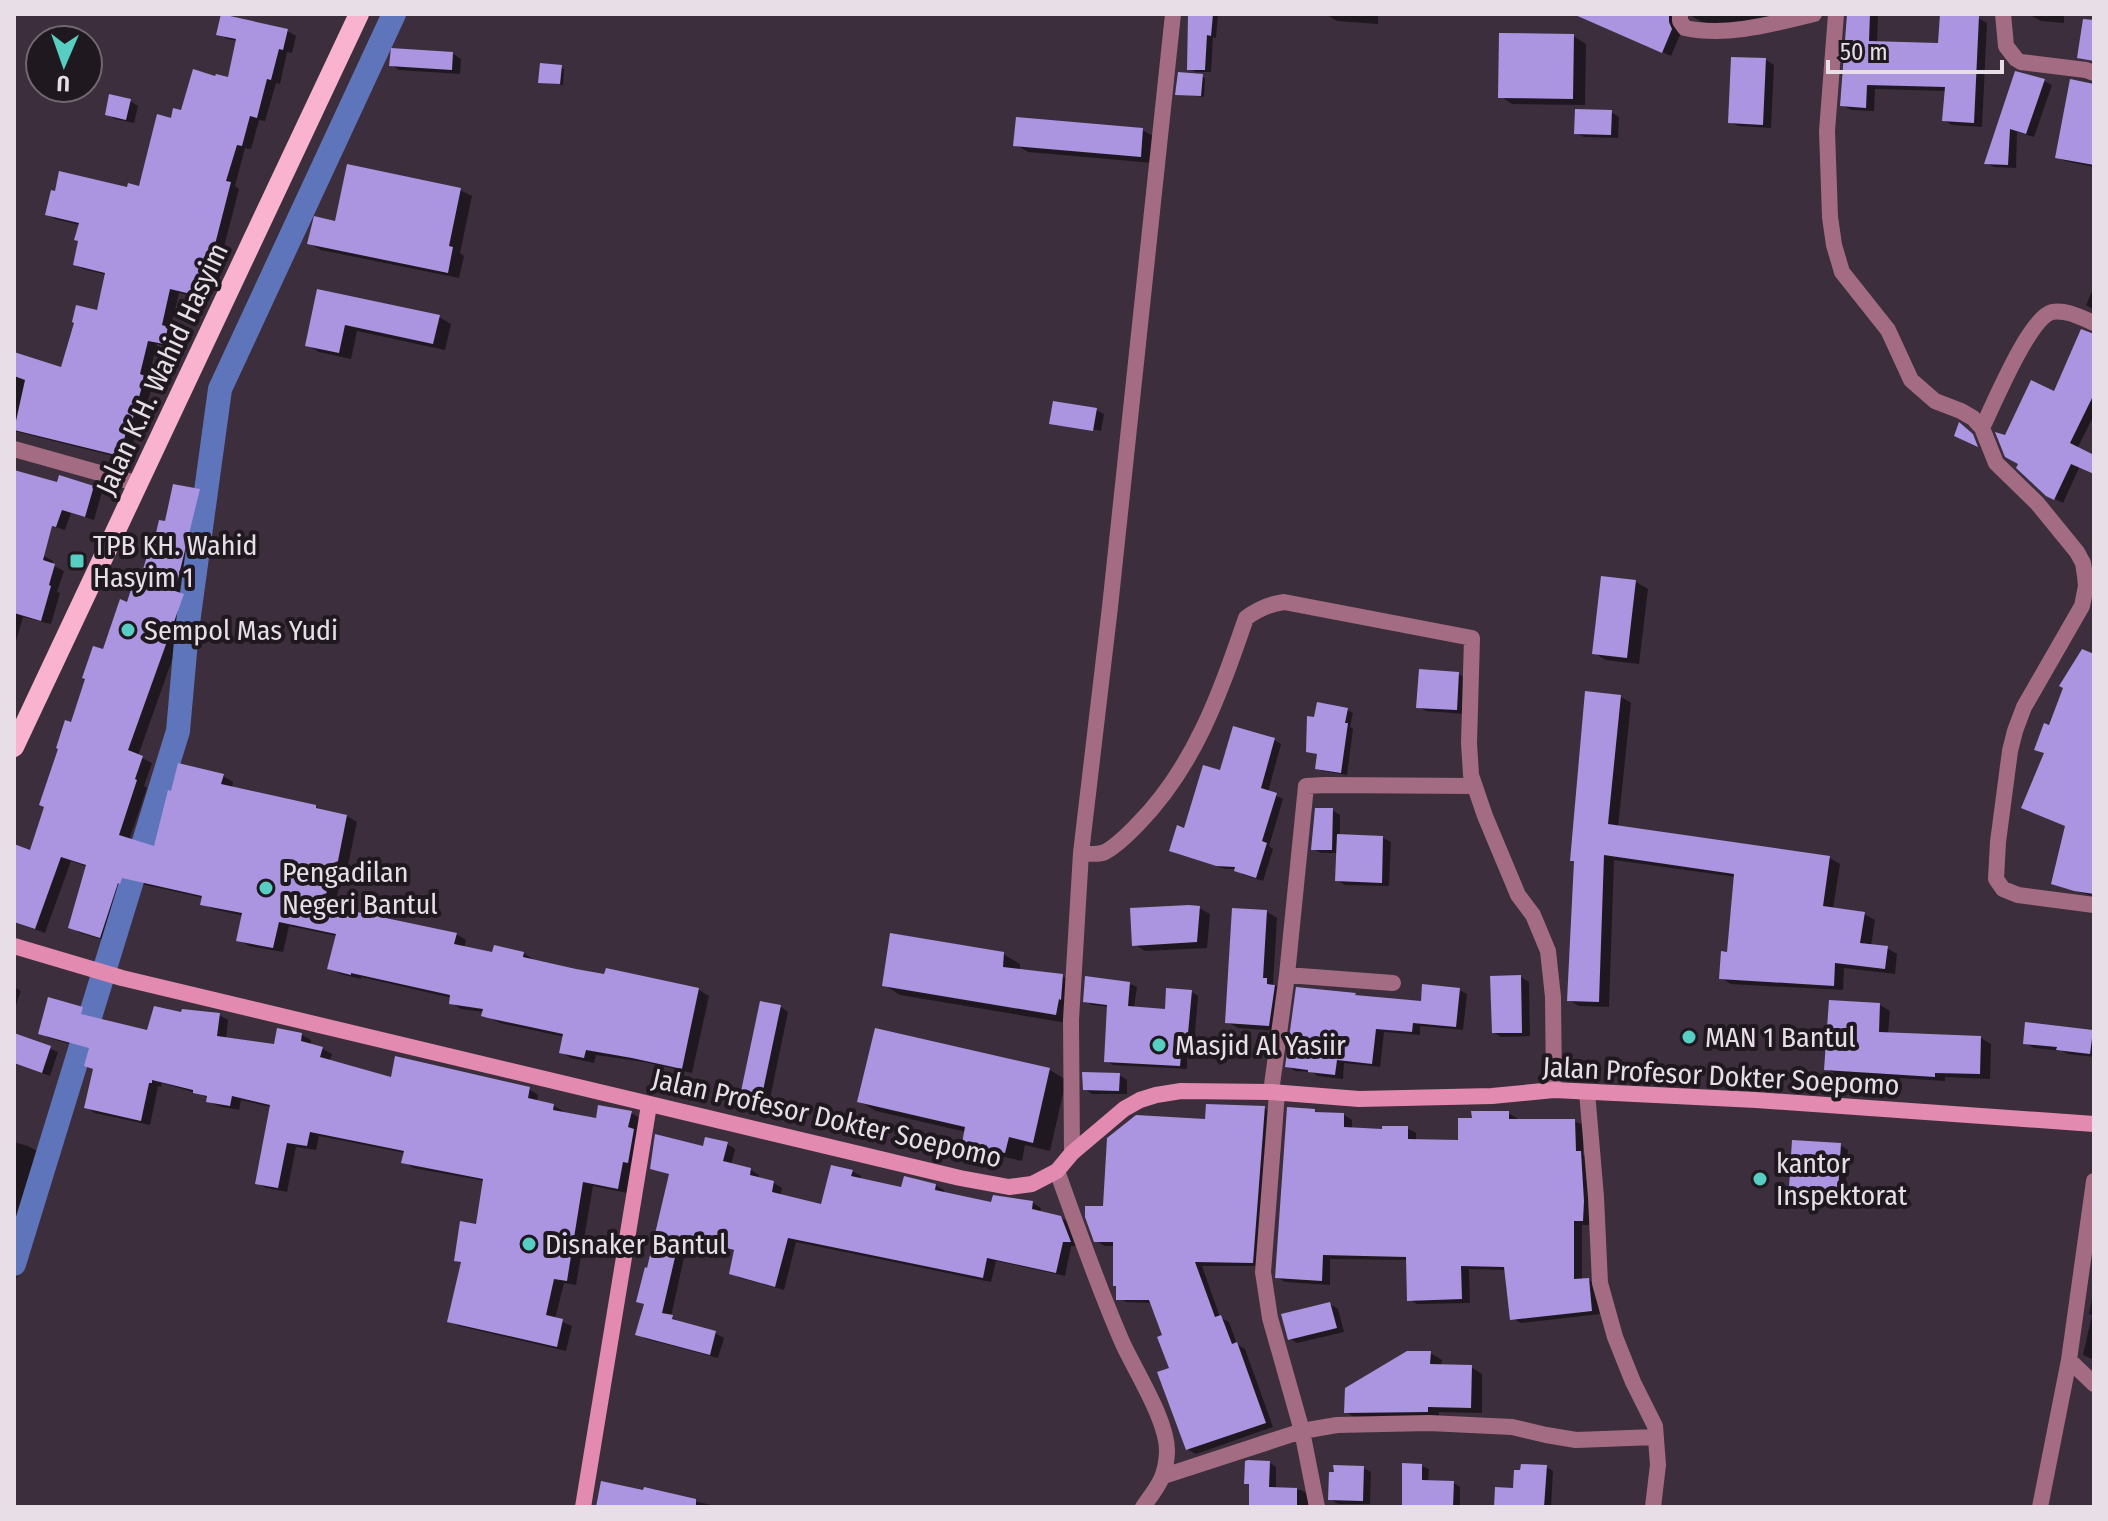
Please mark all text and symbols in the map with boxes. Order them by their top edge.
north arrow [24,24,104,104]
scale bar [1828,24,2002,74]
text: 50 m [1840,38,1888,66]
text: U [56,70,70,97]
street label: Jalan K.H. Wahid Hasyim [89,238,235,500]
place label: TPB KH. Wahid Hasyim 1 [93,529,257,594]
marker: TPB KH. Wahid Hasyim 1 [68,552,86,570]
place label: Sempol Mas Yudi [144,614,338,647]
marker: Sempol Mas Yudi [119,621,137,639]
place label: Pengadilan Negeri Bantul [282,856,438,921]
marker: Pengadilan Negeri Bantul [257,879,275,897]
place label: MAN 1 Bantul [1705,1021,1856,1054]
marker: MAN 1 Bantul [1680,1028,1698,1046]
place label: Masjid Al Yasiir [1175,1029,1346,1062]
marker: Masjid Al Yasiir [1150,1036,1168,1054]
street label: Jalan Profesor Dokter Soepomo [1542,1050,1900,1102]
street label: Jalan Profesor Dokter Soepomo [649,1062,1005,1174]
place label: kantor Inspektorat [1776,1147,1908,1212]
marker: kantor Inspektorat [1751,1170,1769,1188]
place label: Disnaker Bantul [545,1228,727,1261]
marker: Disnaker Bantul [520,1235,538,1253]

